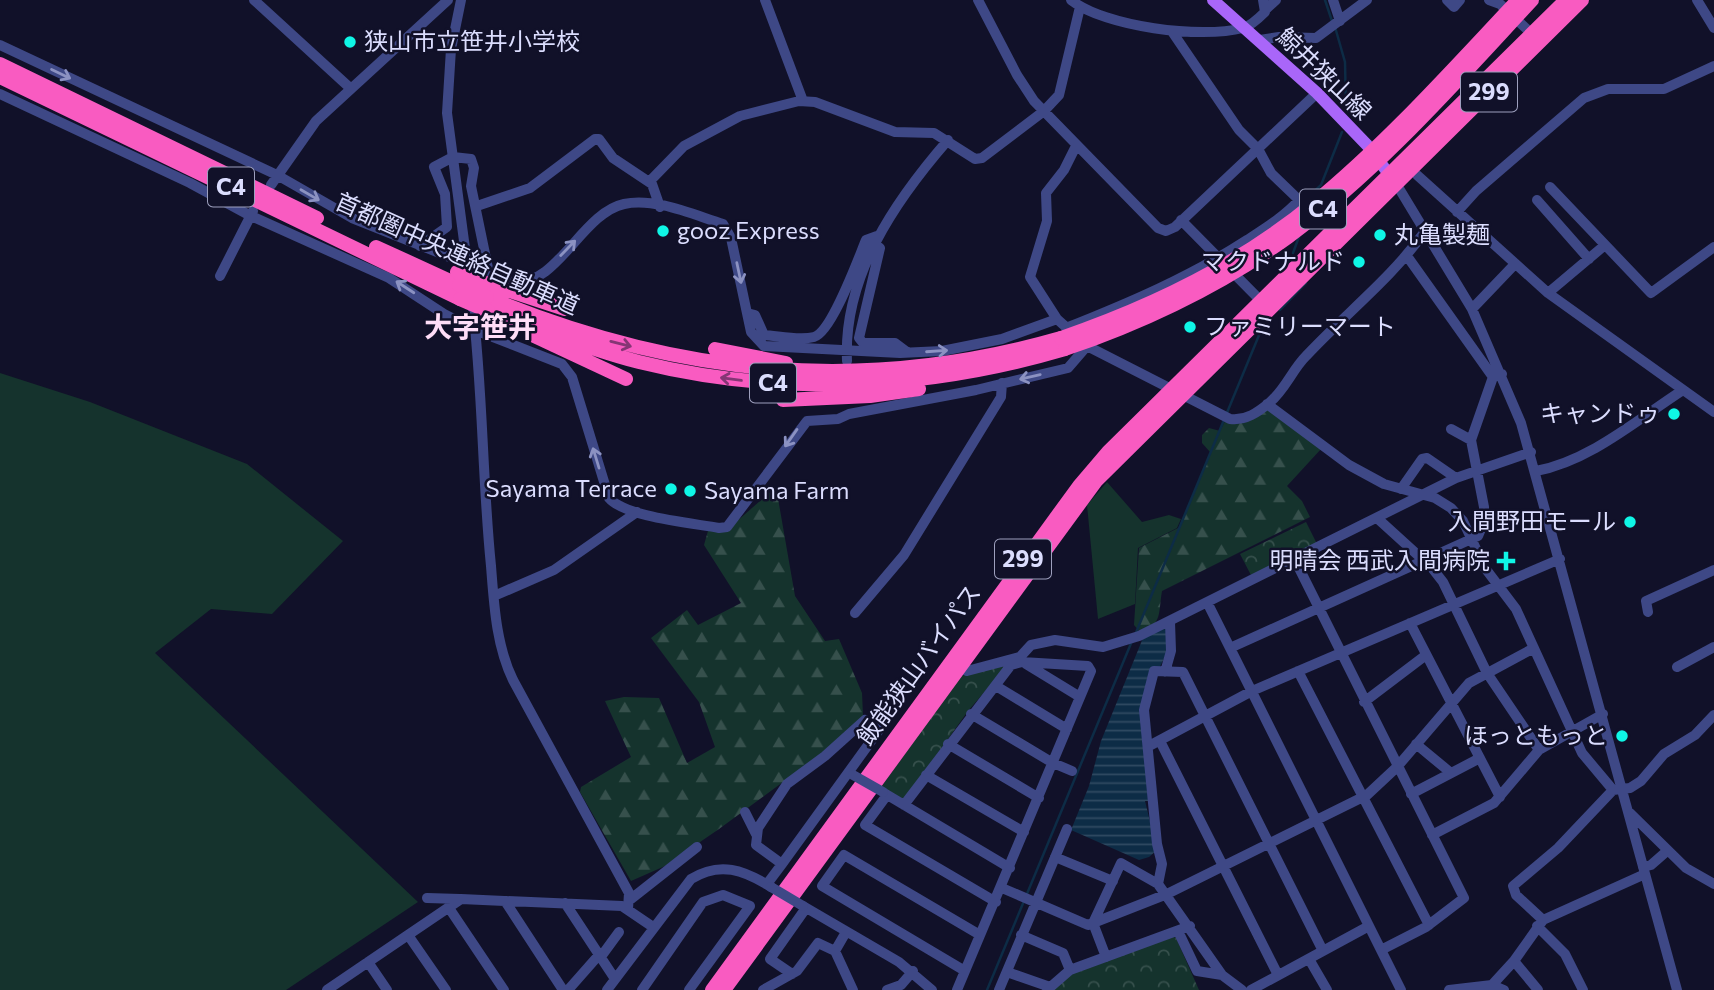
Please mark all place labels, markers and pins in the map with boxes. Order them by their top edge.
place label: 狭山市立笹井小学校 [364,26,580,55]
marker: 狭山市立笹井小学校 [342,34,358,50]
place label: gooz Express [677,215,820,244]
place label: 丸亀製麺 [1394,219,1490,248]
marker: gooz Express [655,223,671,239]
marker: 丸亀製麺 [1372,227,1388,243]
place label: マクドナルド [1201,246,1345,275]
marker: マクドナルド [1351,254,1367,270]
place label: ファミリーマート [1204,311,1396,340]
marker: ファミリーマート [1182,319,1198,335]
place label: キャンドゥ [1540,398,1660,427]
marker: キャンドゥ [1666,406,1682,422]
place label: Sayama Terrace [486,473,657,502]
place label: Sayama Farm [704,475,850,504]
marker: Sayama Terrace [663,481,679,497]
marker: Sayama Farm [682,483,698,499]
place label: 入間野田モール [1448,506,1616,535]
marker: 入間野田モール [1622,514,1638,530]
place label: 明晴会 西武入間病院 [1269,545,1490,574]
marker: 明晴会 西武入間病院 [1496,551,1516,571]
place label: ほっともっと [1464,720,1608,749]
marker: ほっともっと [1614,728,1630,744]

